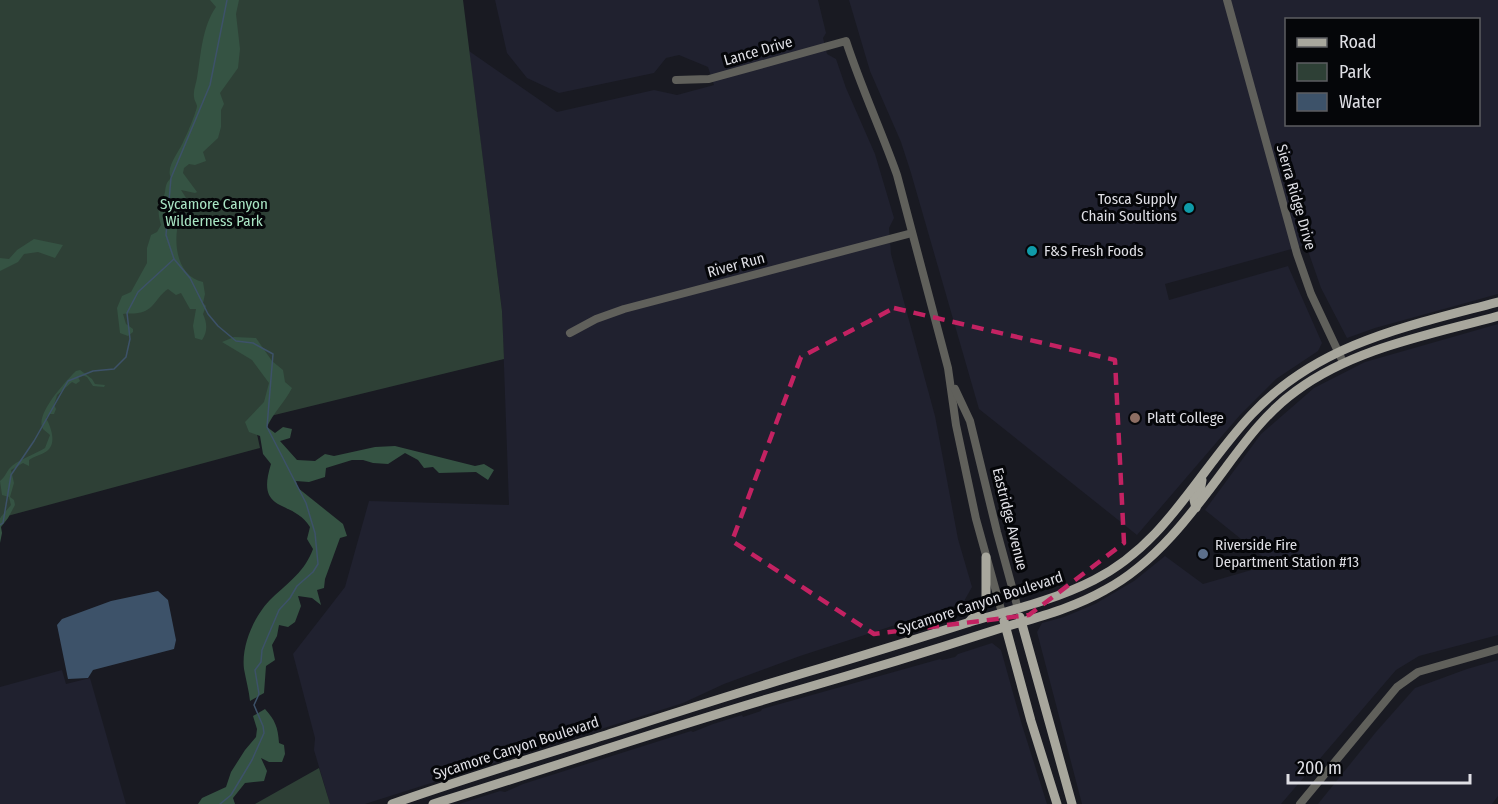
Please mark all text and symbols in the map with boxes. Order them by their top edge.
legend [1285,18,1480,126]
text: Road [1339,31,1376,53]
street label: Lance Drive [722,33,794,69]
text: Park [1339,61,1372,83]
text: Water [1339,91,1382,113]
street label: Sierra Ridge Drive [1272,142,1320,252]
place label: Tosca Supply Chain Soultions [1081,190,1177,225]
park label: Sycamore Canyon Wilderness Park [160,195,268,230]
marker: Tosca Supply Chain Soultions [1182,201,1196,215]
place label: F&S Fresh Foods [1044,242,1143,260]
marker: F&S Fresh Foods [1025,244,1039,258]
street label: River Run [705,249,767,281]
place label: Platt College [1147,409,1224,427]
marker: Platt College [1128,411,1142,425]
street label: Eastridge Avenue [989,466,1031,572]
place label: Riverside Fire Department Station #13 [1215,536,1359,571]
marker: Riverside Fire Department Station #13 [1196,547,1210,561]
street label: Sycamore Canyon Boulevard [895,568,1065,638]
street label: Sycamore Canyon Boulevard [431,713,601,783]
scale bar [1288,747,1470,785]
text: 200 m [1297,757,1342,779]

